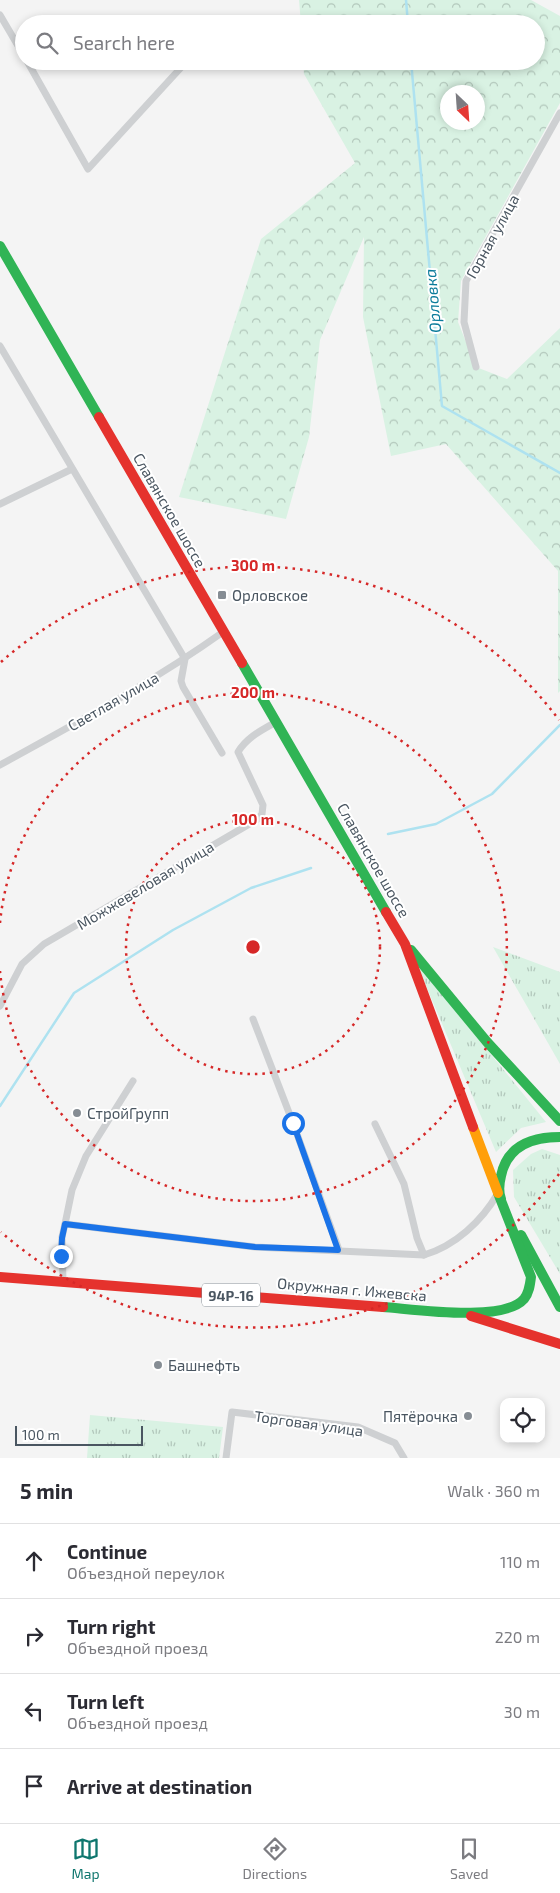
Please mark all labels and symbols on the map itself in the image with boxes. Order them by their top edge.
north arrow [440,85,485,130]
street label: Горная улица [462,191,523,282]
water label: Орловка [420,268,444,334]
street label: Славянское шоссе [130,450,210,570]
text: 300 m [231,556,275,574]
place label: Орловское [232,586,308,604]
marker: Орловское [216,589,228,601]
street label: Светлая улица [64,668,162,735]
text: 200 m [231,683,275,701]
street label: Славянское шоссе [334,800,414,920]
text: 100 m [232,810,274,828]
street label: Можжевеловая улица [73,837,217,934]
centre of rings [244,938,262,956]
place label: СтройГрупп [87,1104,169,1123]
marker: СтройГрупп [71,1107,83,1119]
route start [282,1112,305,1135]
route end [50,1245,73,1268]
street label: Окружная г. Ижевска [276,1273,427,1305]
road number: 94Р-16 [202,1284,260,1306]
place label: Башнефть [168,1356,240,1374]
marker: Башнефть [152,1359,164,1371]
street label: Торговая улица [253,1406,365,1441]
place label: Пятёрочка [383,1407,458,1425]
marker: Пятёрочка [462,1410,474,1422]
scale bar [15,1423,142,1446]

